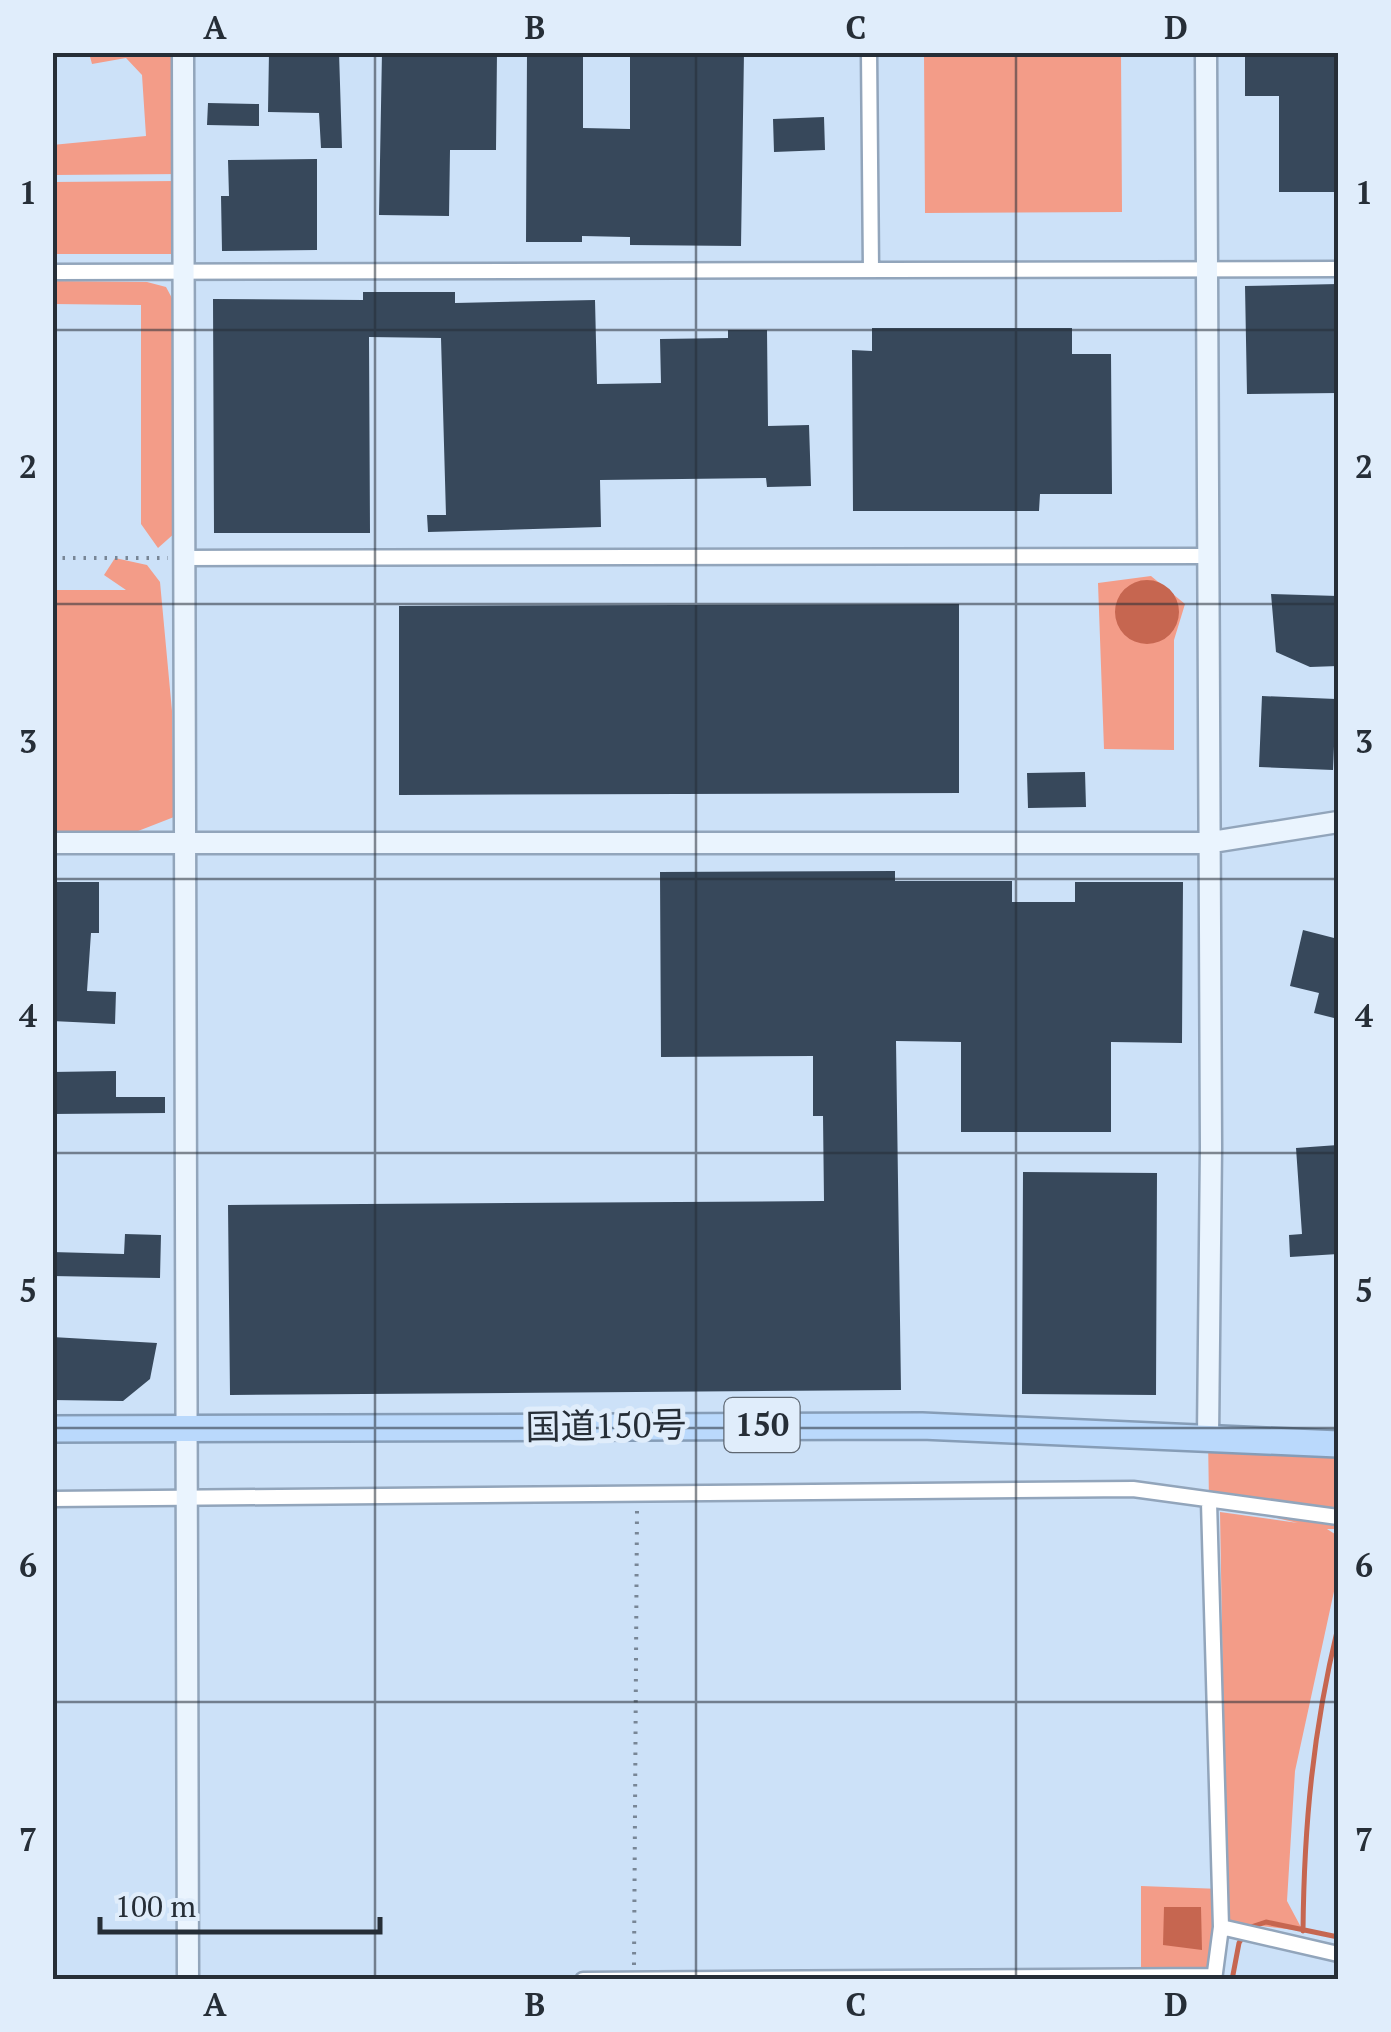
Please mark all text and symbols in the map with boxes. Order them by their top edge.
text: A [203,6,227,48]
text: B [525,6,545,48]
text: C [846,6,866,48]
text: D [1164,6,1188,48]
text: 1 [19,171,37,213]
text: 1 [1355,171,1373,213]
text: 2 [19,445,37,487]
text: 2 [1355,445,1373,487]
text: 3 [19,720,37,762]
text: 3 [1355,720,1373,762]
text: 4 [19,994,37,1036]
text: 4 [1355,994,1373,1036]
text: 5 [19,1269,37,1311]
text: 5 [1355,1269,1373,1311]
road number: 150 [724,1398,800,1452]
street label: 国道150号 [525,1401,687,1449]
text: 6 [19,1544,37,1586]
text: 6 [1355,1544,1373,1586]
text: 7 [19,1818,37,1860]
text: 7 [1355,1818,1373,1860]
scale bar [100,1872,380,1934]
text: 100 m [115,1886,196,1926]
text: A [203,1983,227,2025]
text: B [525,1983,545,2025]
text: C [846,1983,866,2025]
text: D [1164,1983,1188,2025]

